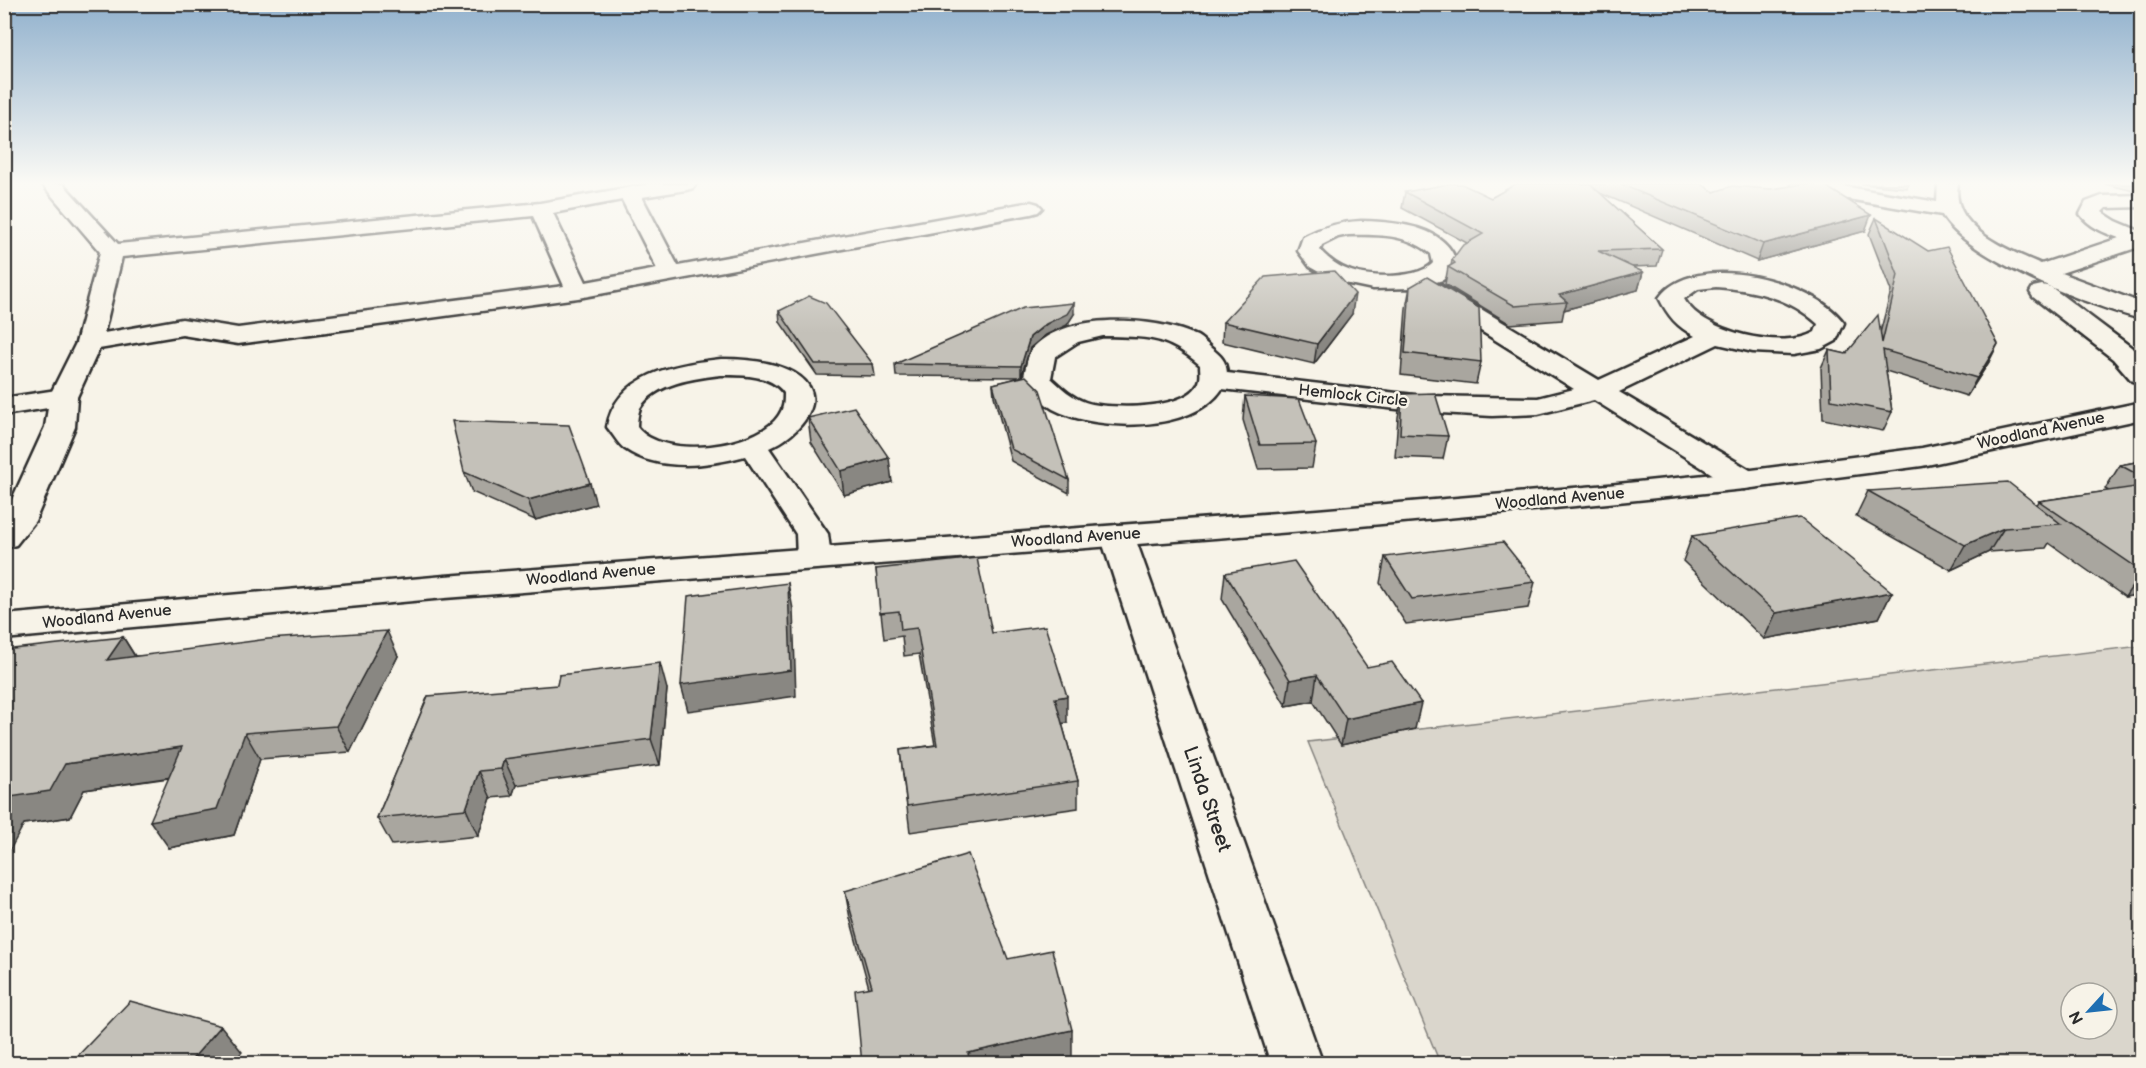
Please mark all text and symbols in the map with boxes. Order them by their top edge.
street label: Hemlock Circle [1297,381,1409,411]
street label: Woodland Avenue [1976,408,2107,454]
street label: Woodland Avenue [1495,484,1626,514]
street label: Woodland Avenue [1011,524,1142,552]
street label: Woodland Avenue [526,560,657,590]
street label: Woodland Avenue [41,601,173,633]
street label: Linda Street [1178,743,1236,855]
north arrow [2059,981,2119,1041]
text: N [2066,1007,2088,1027]

